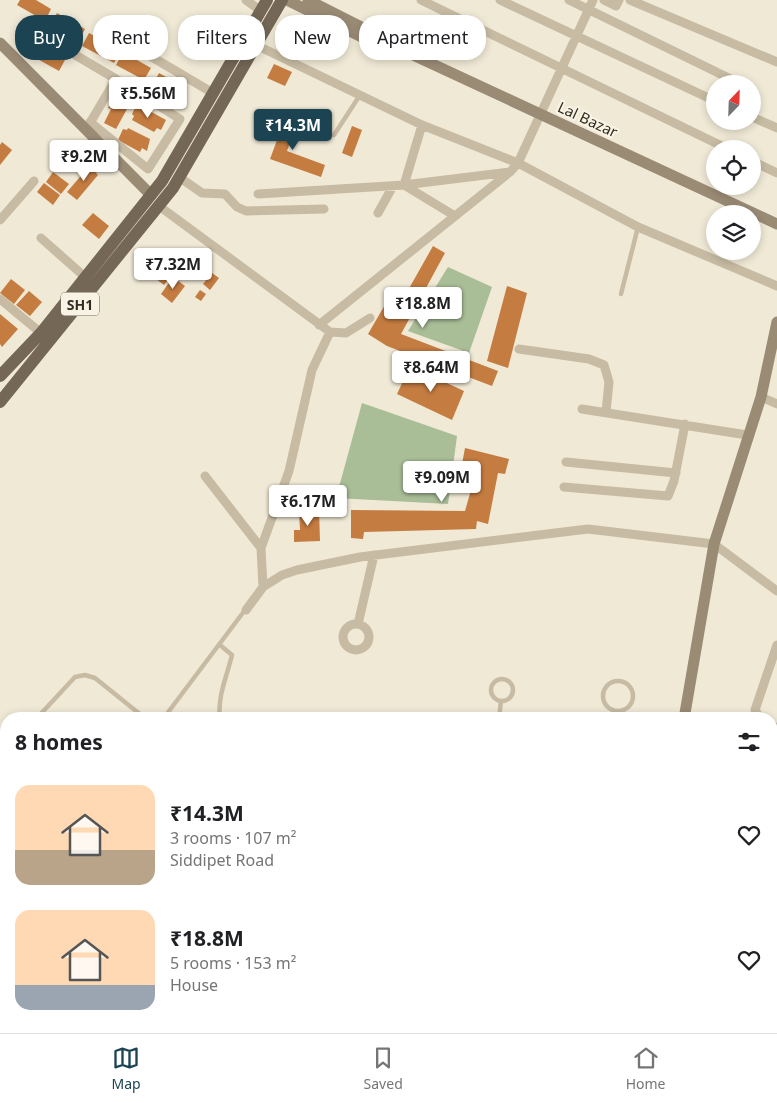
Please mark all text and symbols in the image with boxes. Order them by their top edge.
chip: Buy [15,15,83,60]
chip: Rent [93,15,168,60]
chip: Filters [178,15,265,60]
chip: New [275,15,349,60]
chip: Apartment [359,15,486,60]
north arrow [706,75,761,130]
map controls [706,75,761,260]
pin: ₹5.56M [107,76,189,119]
text: ₹5.56M [120,82,176,104]
street label: Lal Bazar [555,96,621,142]
pin: ₹14.3M [252,108,334,151]
text: ₹14.3M [265,114,321,136]
pin: ₹9.2M [49,140,119,182]
button: locate [706,140,761,195]
text: ₹9.2M [60,145,108,167]
button: layers [706,205,761,260]
pin: ₹7.32M [132,248,214,290]
text: ₹7.32M [145,253,201,275]
pin: ₹18.8M [382,286,464,329]
road number: SH1 [61,292,99,316]
text: ₹18.8M [395,292,451,314]
pin: ₹8.64M [390,350,472,393]
text: ₹8.64M [403,356,459,378]
pin: ₹9.09M [401,460,483,503]
text: ₹9.09M [414,466,470,488]
pin: ₹6.17M [267,484,349,527]
text: ₹6.17M [280,490,336,512]
text: 8 homes [15,728,103,756]
icon: filters [735,728,763,756]
text: ₹14.3M [170,799,244,827]
icon: home [55,805,115,865]
icon: heart [735,821,763,849]
text: 3 rooms · 107 m² [170,827,296,849]
text: Siddipet Road [170,849,274,871]
text: ₹18.8M [170,924,244,952]
icon: home [55,930,115,990]
icon: heart [735,946,763,974]
text: 5 rooms · 153 m² [170,952,296,974]
text: House [170,974,218,996]
tab: Map [111,1044,141,1093]
tab: Saved [364,1044,403,1093]
tab: Home [626,1044,666,1093]

